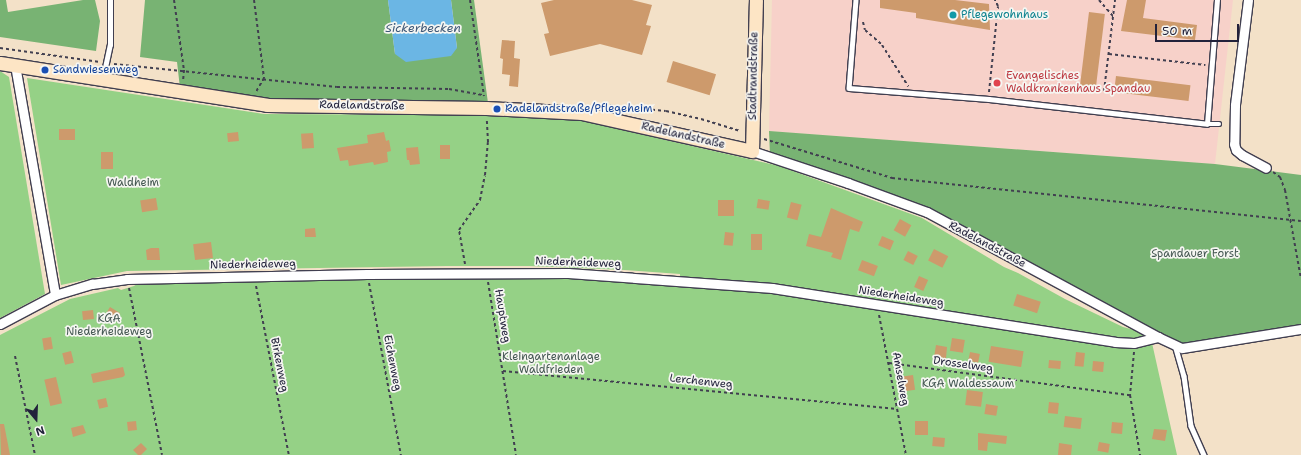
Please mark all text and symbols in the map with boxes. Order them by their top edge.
place label: Pflegewohnhaus [961,8,1048,22]
marker: Pflegewohnhaus [948,10,958,20]
scale bar [1157,16,1241,42]
water label: Sickerbecken [385,22,461,36]
text: 50 m [1162,23,1192,39]
street label: Stadtrandstraße [747,32,761,120]
place label: Sandwiesenweg [53,63,138,77]
marker: Sandwiesenweg [40,65,50,75]
place label: Evangelisches Waldkrankenhaus Spandau [1006,70,1150,96]
marker: Evangelisches Waldkrankenhaus Spandau [991,77,1003,89]
street label: Radelandstraße [319,99,405,113]
place label: Radelandstraße/Pflegeheim [505,102,652,116]
marker: Radelandstraße/Pflegeheim [492,104,502,114]
street label: Radelandstraße [640,120,726,152]
park label: Waldheim [107,176,159,190]
street label: Radelandstraße [946,219,1028,271]
park label: Spandauer Forst [1151,247,1239,261]
street label: Niederheideweg [535,255,621,271]
street label: Niederheideweg [210,258,296,272]
street label: Niederheideweg [857,284,945,310]
street label: Hauptweg [491,288,513,344]
park label: KGA Niederheideweg [66,313,152,339]
street label: Eichenweg [380,334,404,392]
street label: Birkenweg [267,337,291,393]
park label: Kleingartenanlage Waldfrieden [502,351,600,377]
street label: Amselweg [889,351,911,407]
street label: Drosselweg [932,354,994,376]
street label: Lerchenweg [669,372,733,392]
park label: KGA Waldessaum [922,377,1014,391]
north arrow [16,399,56,439]
text: N [34,422,47,439]

